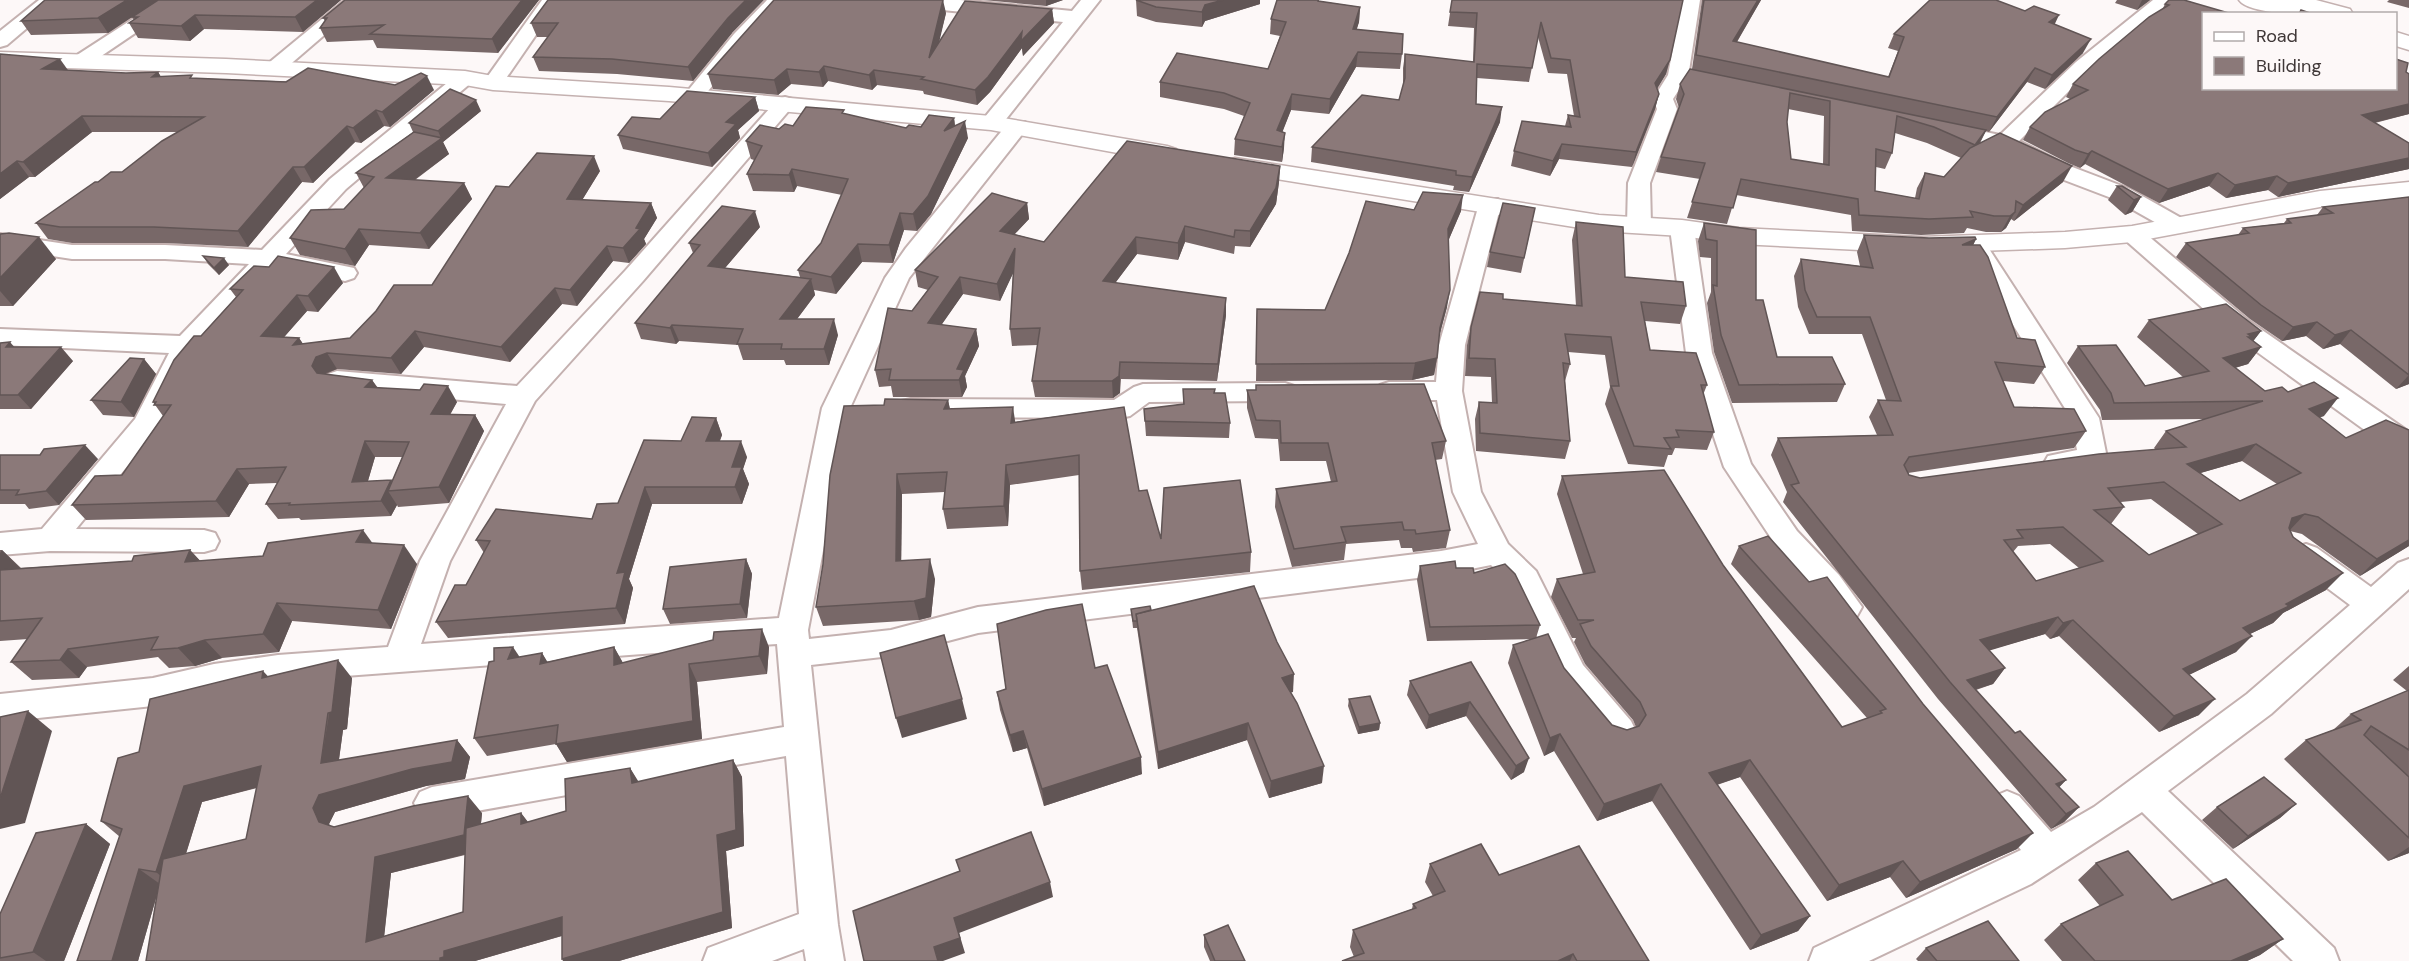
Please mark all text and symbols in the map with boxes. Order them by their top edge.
legend [2202,12,2397,90]
text: Road [2256,24,2298,48]
text: Building [2256,54,2321,78]

